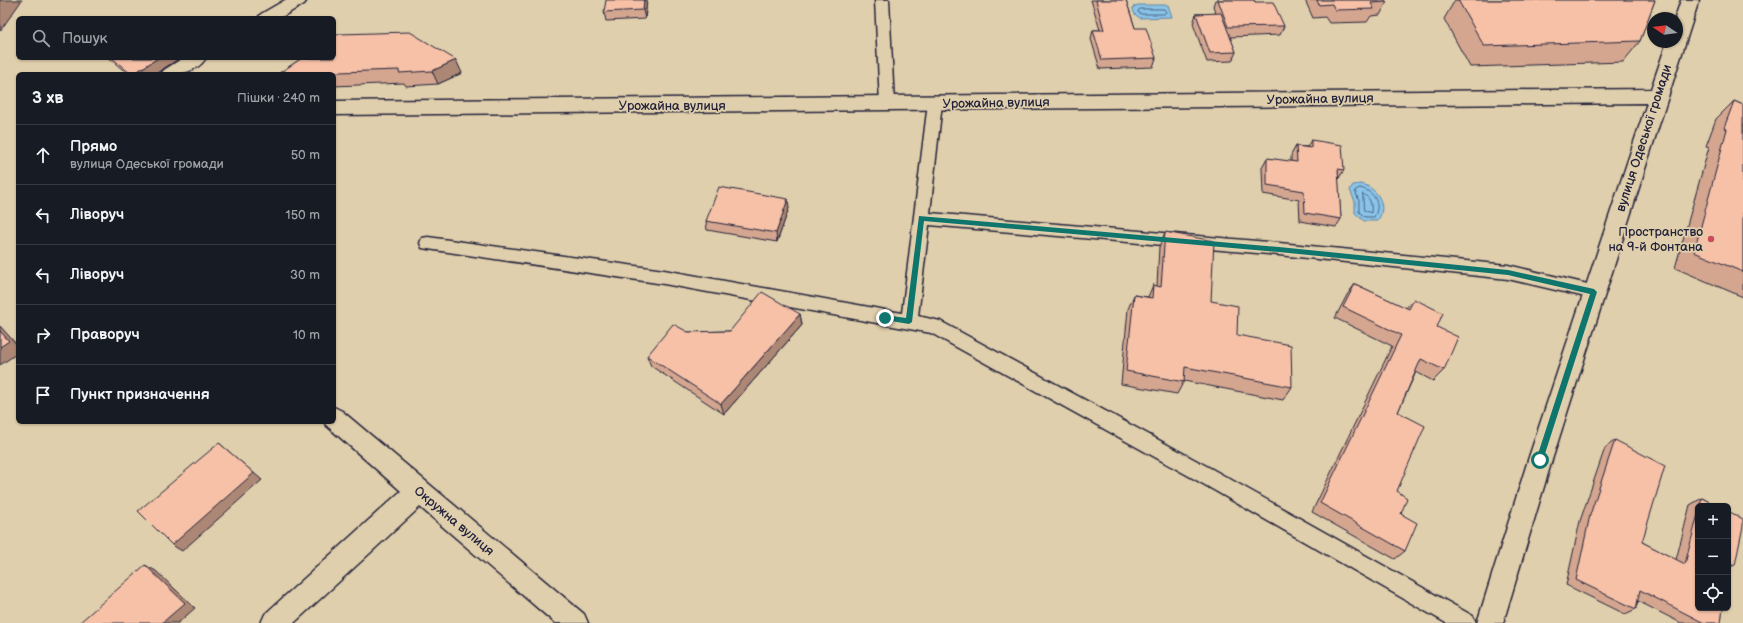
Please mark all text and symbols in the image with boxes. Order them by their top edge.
north arrow [1647,12,1683,48]
search box [16,16,336,60]
icon: search [30,27,52,49]
text: Пошук [62,29,108,48]
street label: вулиця Одеської громади [1613,62,1675,214]
text: 3 хв [32,88,64,108]
text: Пішки · 240 m [237,90,320,106]
street label: Урожайна вулиця [1266,90,1374,108]
street label: Урожайна вулиця [942,94,1050,112]
street label: Урожайна вулиця [618,98,726,114]
text: Прямо [70,137,117,156]
icon: ahead [32,144,54,166]
text: 50 m [291,147,320,163]
text: вулиця Одеської громади [70,156,224,172]
icon: left [32,204,54,226]
text: Ліворуч [70,205,124,224]
text: 150 m [286,207,320,223]
place label: Пространство на 9-й Фонтана [1609,224,1703,255]
marker: Пространство на 9-й Фонтана [1706,234,1716,244]
icon: left [32,264,54,286]
text: Ліворуч [70,265,124,284]
text: 30 m [290,267,320,283]
route end [876,309,894,327]
icon: right [32,324,54,346]
text: Праворуч [70,325,140,344]
text: 10 m [293,327,320,343]
icon: arrive [32,384,54,406]
text: Пункт призначення [70,385,210,404]
route start [1531,451,1549,469]
street label: Окружна вулиця [411,483,497,559]
map controls [1695,503,1731,611]
button: + [1695,503,1731,539]
button: − [1695,539,1731,575]
button: locate [1695,575,1731,611]

